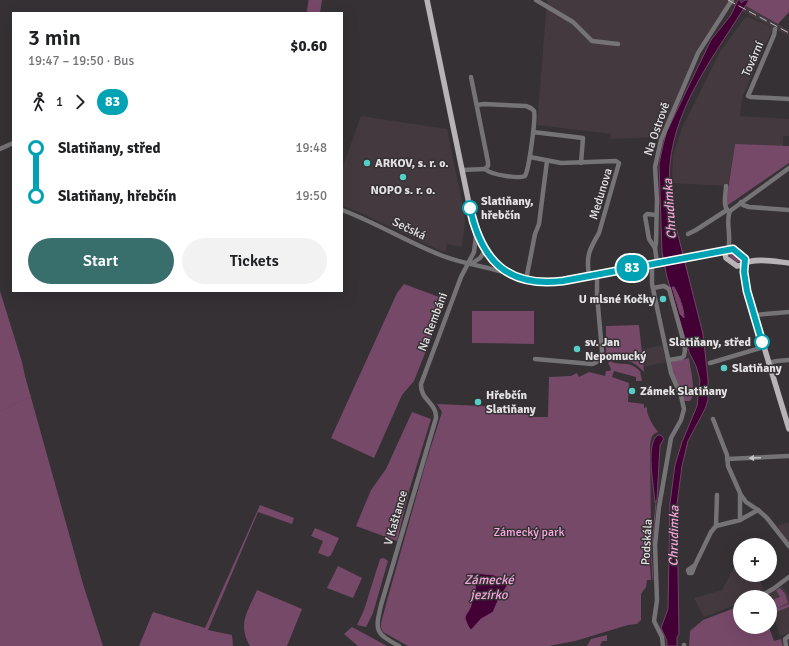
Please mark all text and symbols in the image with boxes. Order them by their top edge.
text: 3 min [28,24,81,51]
text: $0.60 [290,37,327,55]
street label: Tovární [739,38,768,79]
text: 19:47 – 19:50 · Bus [28,53,134,69]
icon: walk [28,91,50,113]
icon: forward [69,91,91,113]
text: 83 [105,93,120,110]
text: 1 [56,94,63,110]
street label: Na Ostrově [641,100,673,158]
text: Slatiňany, střed [58,139,161,157]
text: 19:48 [295,140,327,156]
place label: ARKOV, s. r. o. [375,156,449,171]
marker: ARKOV, s. r. o. [362,158,372,168]
street label: Medunova [586,167,616,221]
marker: NOPO s. r. o. [398,172,408,182]
water label: Chrudimka [660,178,680,240]
place label: NOPO s. r. o. [370,183,436,198]
text: Slatiňany, hřebčín [58,187,176,205]
text: 19:50 [295,188,327,204]
place label: Slatiňany, hřebčín [481,194,534,223]
marker: Slatiňany, hřebčín [462,200,478,216]
street label: Sečská [390,214,428,244]
button: Start [28,238,174,284]
button: Tickets [182,238,327,284]
line badge: 83 [614,255,650,281]
text: 83 [624,259,640,276]
street label: Na Rembáni [415,291,451,353]
place label: U mlsné Kočky [579,292,655,307]
marker: U mlsné Kočky [658,294,668,304]
marker: Slatiňany, střed [754,334,770,350]
place label: sv. Jan Nepomucký [585,335,646,364]
place label: Slatiňany, střed [669,335,752,350]
marker: sv. Jan Nepomucký [572,344,582,354]
place label: Slatiňany [732,361,782,376]
marker: Slatiňany [719,363,729,373]
place label: Zámek Slatiňany [640,384,727,399]
marker: Zámek Slatiňany [627,386,637,396]
place label: Hřebčín Slatiňany [486,388,536,417]
marker: Hřebčín Slatiňany [473,397,483,407]
one-way arrow [748,455,761,461]
street label: V Kaštance [381,489,411,547]
water label: Chrudimka [665,505,683,566]
street label: Podskála [638,519,656,565]
park label: Zámecký park [493,525,565,540]
map controls [733,538,777,634]
button: + [733,538,777,582]
water label: Zámecké jezírko [464,572,515,603]
button: − [733,590,777,634]

